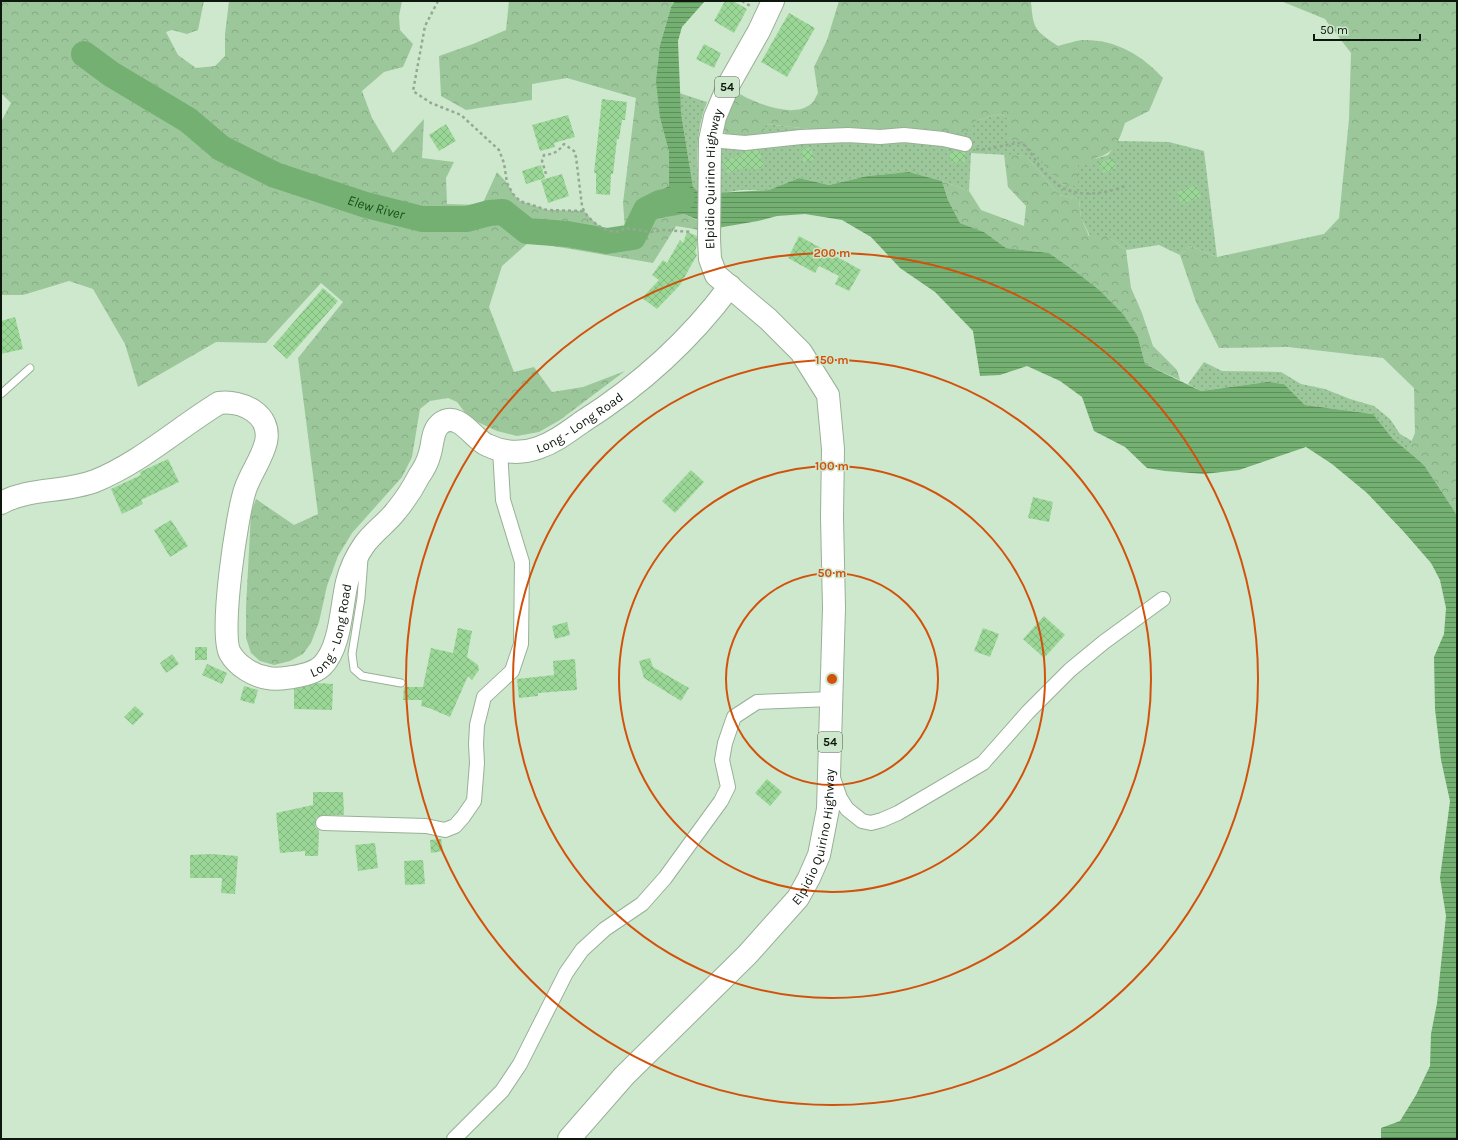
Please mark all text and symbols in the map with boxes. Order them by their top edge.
scale bar [1314,16,1420,42]
text: 50 m [1320,23,1348,37]
road number: 54 [715,77,739,97]
street label: Elpidio Quirino Highway [702,106,726,250]
water label: Elew River [345,191,407,224]
text: 200 m [814,246,850,260]
text: 150 m [815,353,849,367]
street label: Long - Long Road [534,389,626,456]
text: 100 m [815,459,849,473]
text: 50 m [818,566,847,580]
street label: Long - Long Road [307,582,354,680]
centre of rings [825,672,839,686]
road number: 54 [818,732,842,752]
street label: Elpidio Quirino Highway [789,768,837,908]

